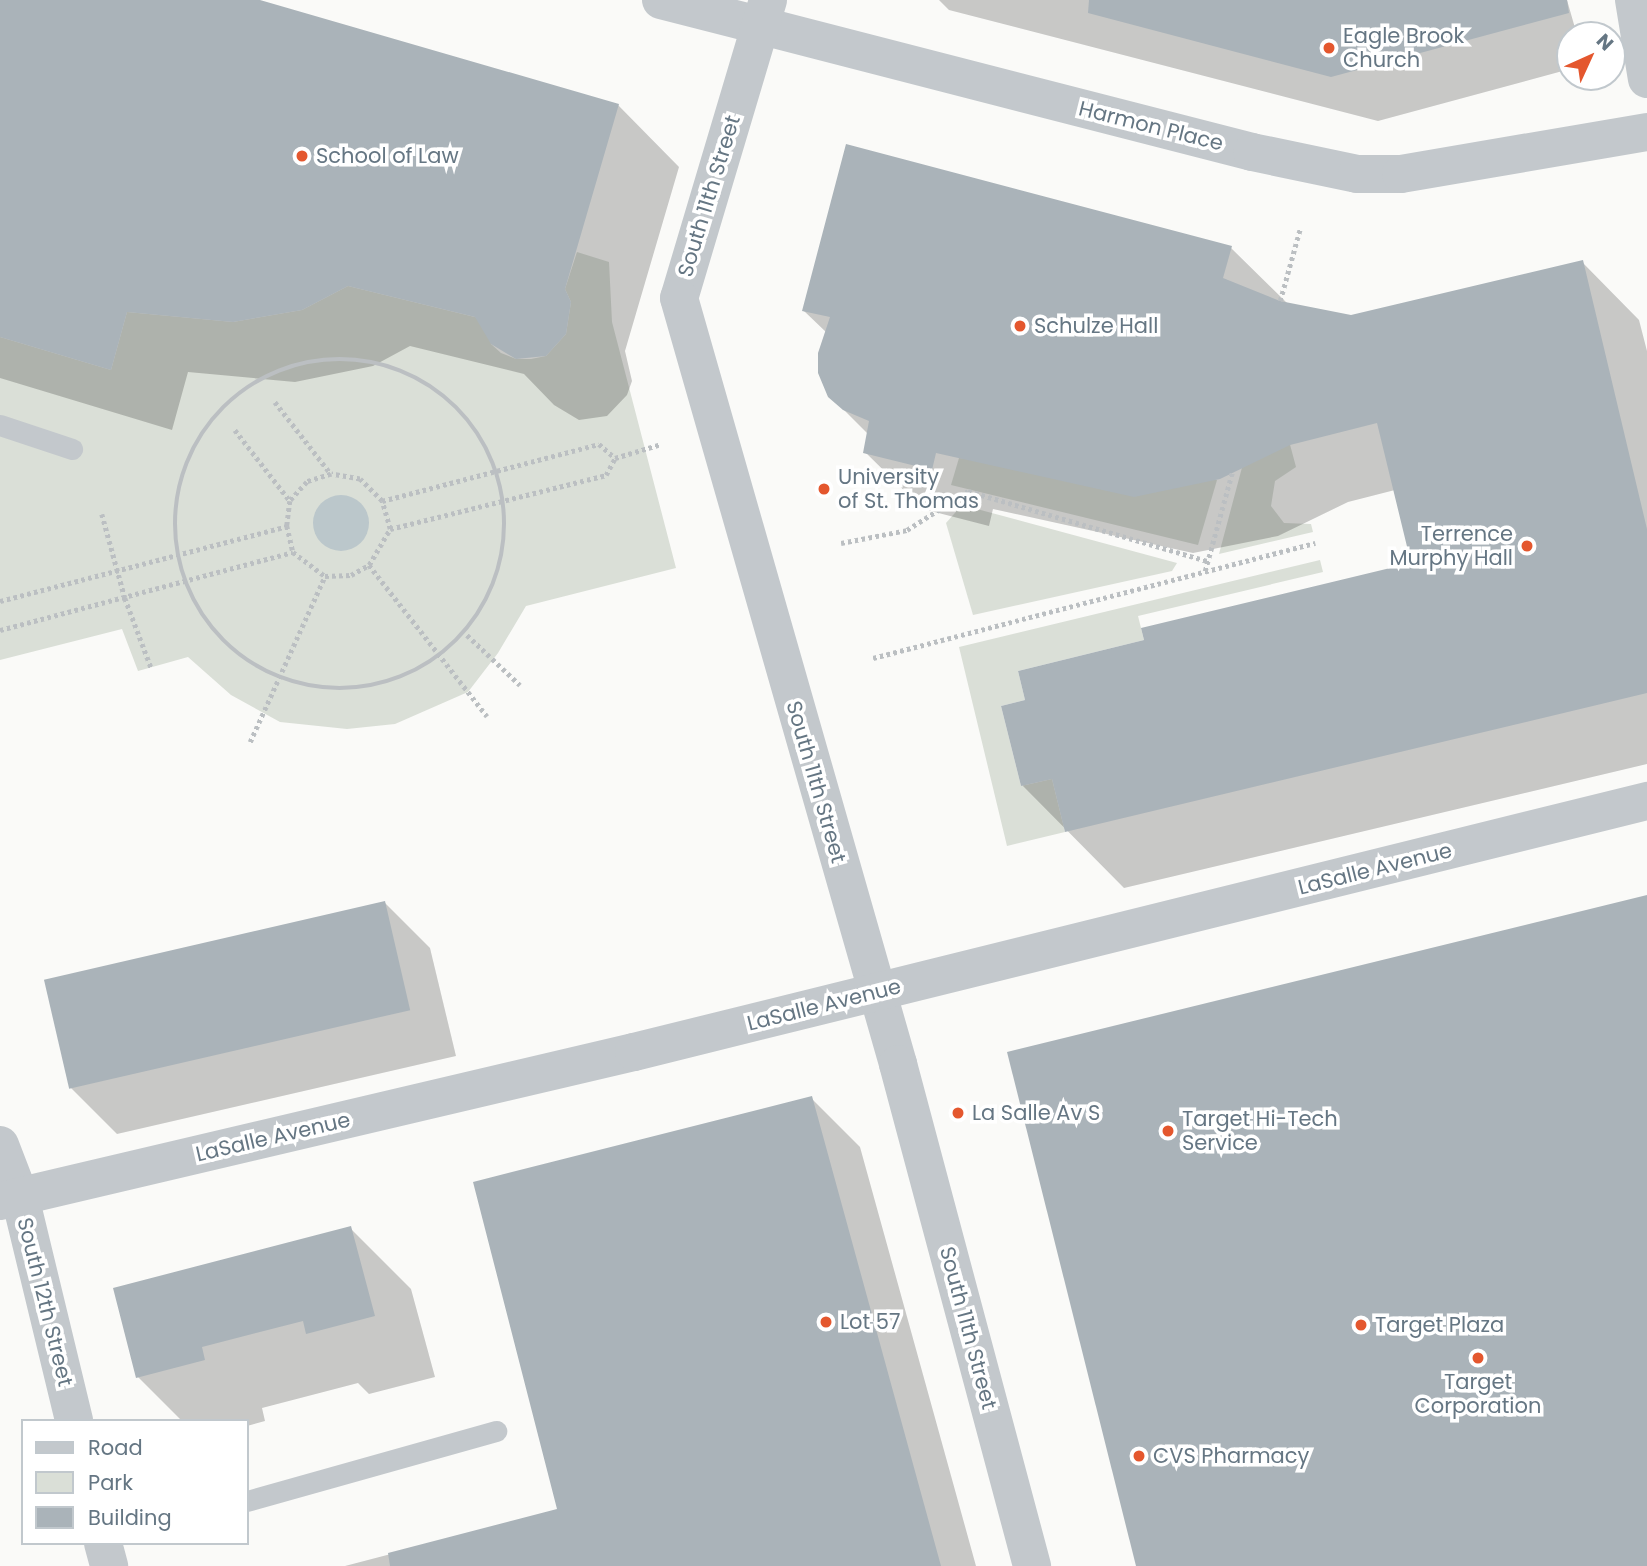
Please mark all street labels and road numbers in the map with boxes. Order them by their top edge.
street label: Harmon Place [1076,96,1226,156]
street label: South 11th Street [672,112,746,280]
street label: South 11th Street [781,698,851,866]
street label: LaSalle Avenue [1295,838,1455,900]
street label: LaSalle Avenue [744,974,904,1036]
street label: LaSalle Avenue [193,1107,353,1167]
street label: South 12th Street [12,1215,78,1389]
street label: South 11th Street [934,1244,1002,1412]

